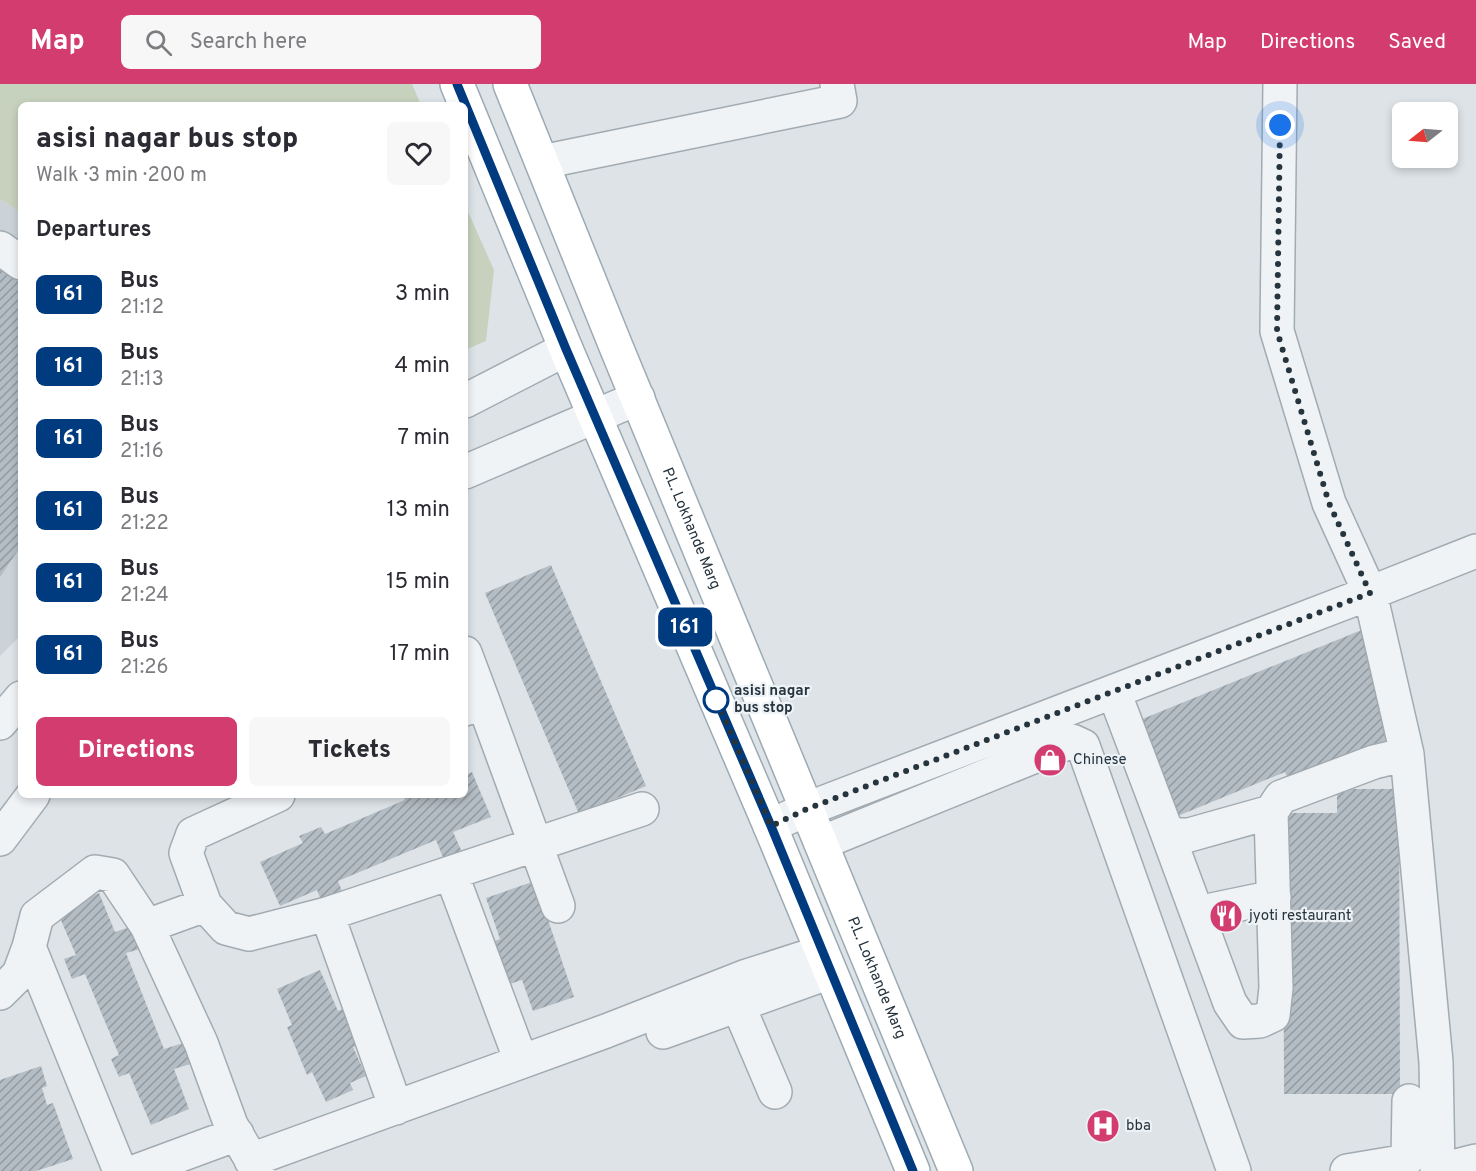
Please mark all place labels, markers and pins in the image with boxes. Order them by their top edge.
place label: asisi nagar bus stop [734,682,811,718]
marker: asisi nagar bus stop [703,687,729,713]
shop icon: Chinese [1032,742,1068,778]
place label: Chinese [1073,751,1127,770]
restaurant icon: jyoti restaurant [1208,898,1244,934]
place label: jyoti restaurant [1248,907,1351,926]
hospital icon: bba [1085,1108,1121,1144]
place label: bba [1126,1117,1151,1136]

